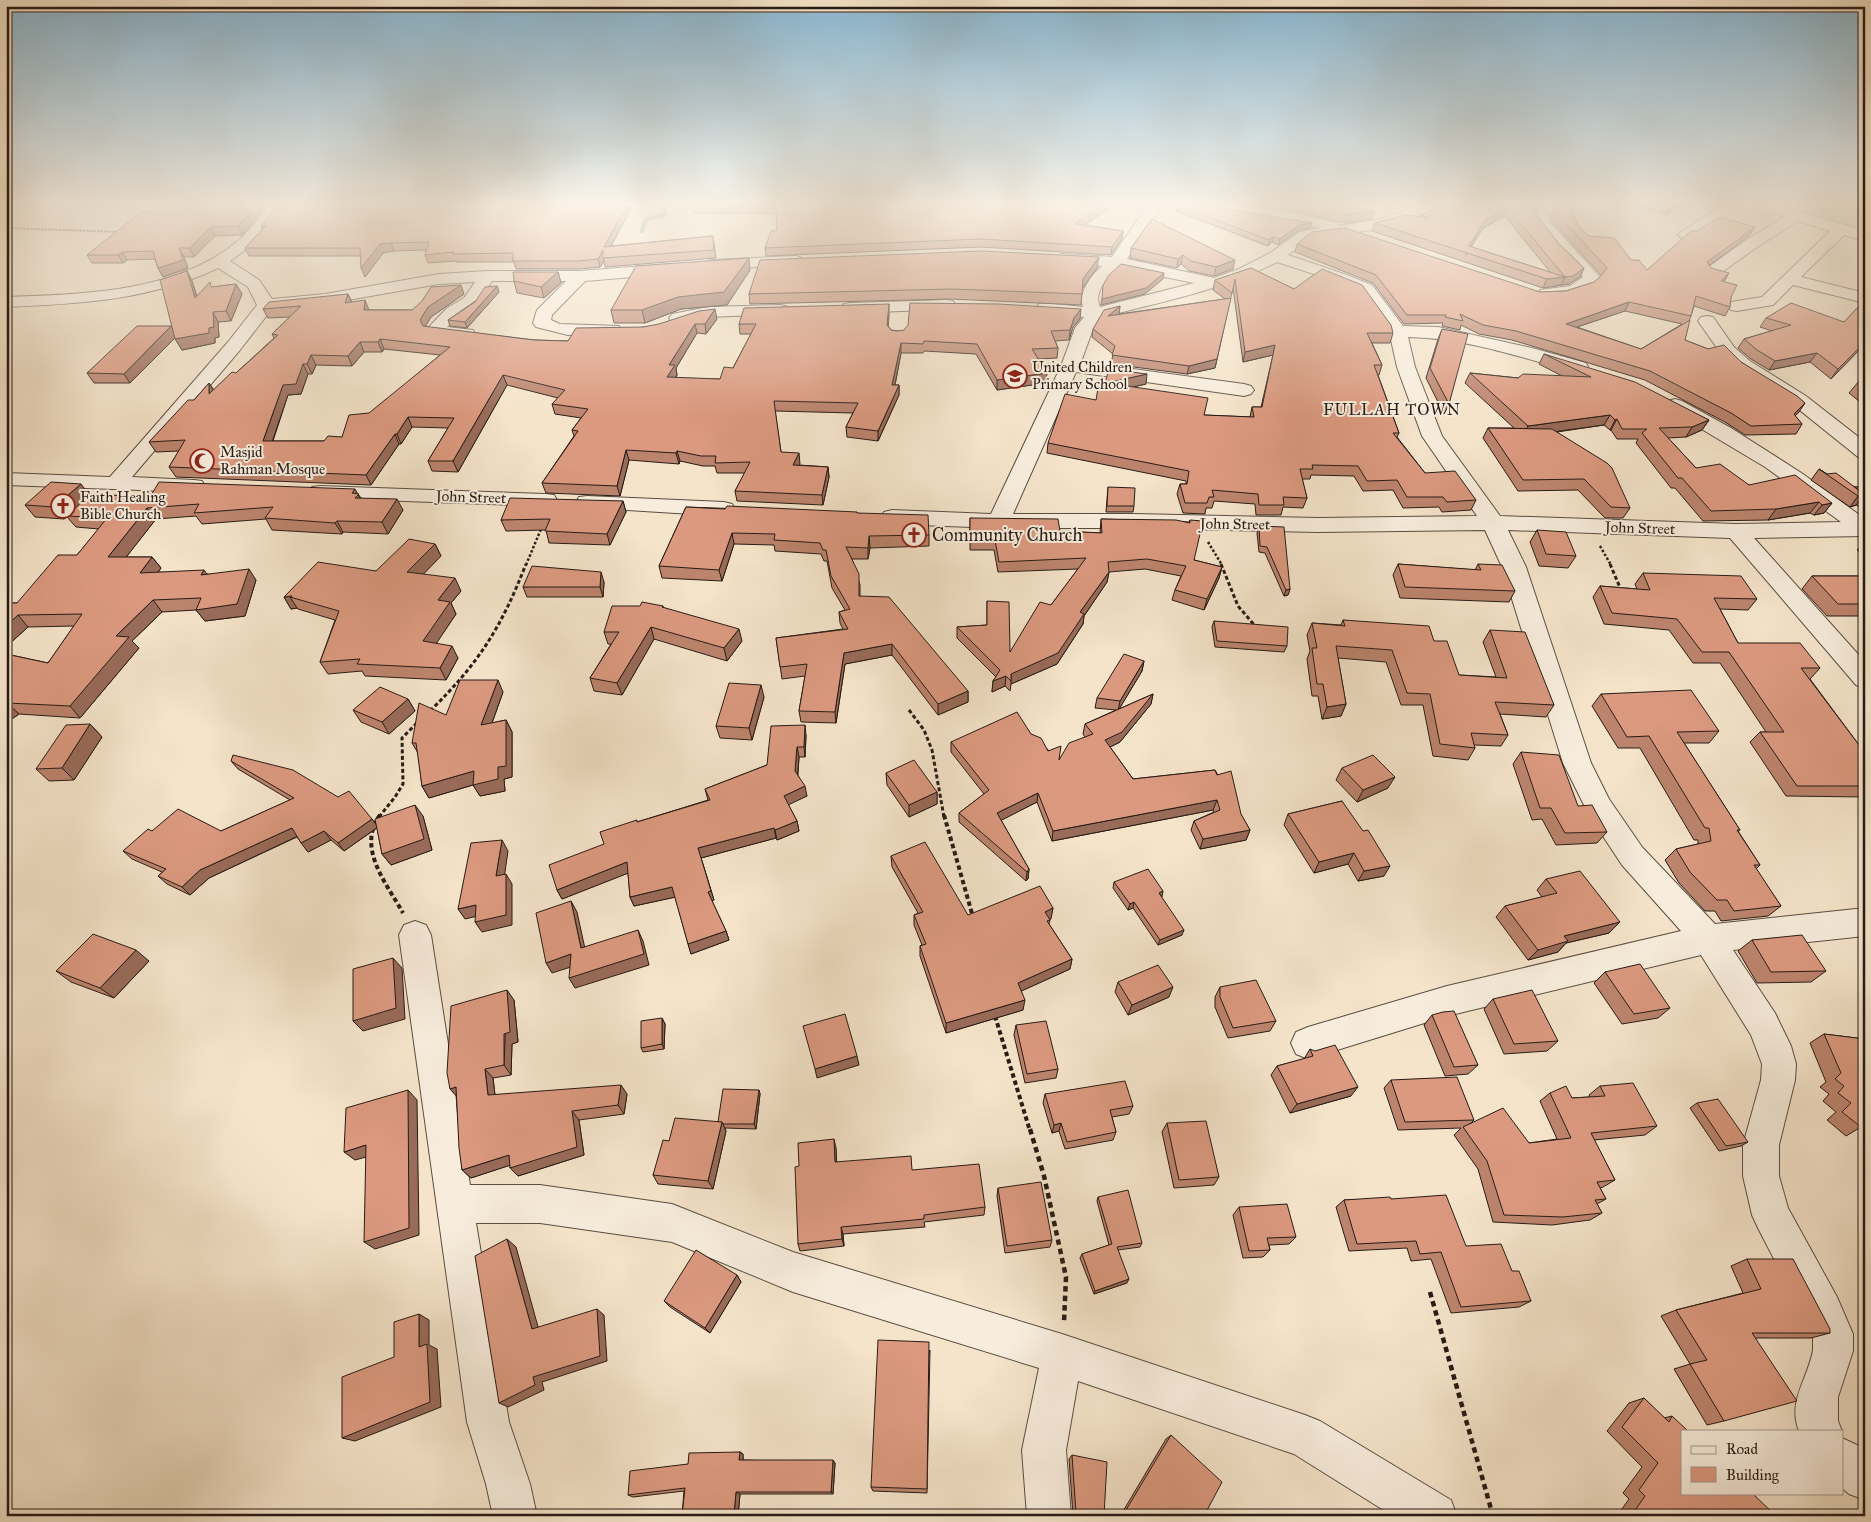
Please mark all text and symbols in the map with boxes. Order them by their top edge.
place label: United Children Primary School [1032,358,1132,393]
school or university icon: United Children Primary School [1002,363,1028,389]
district label: FULLAH TOWN [1323,400,1461,419]
place label: Masjid Rahman Mosque [220,443,325,479]
mosque icon: Masjid Rahman Mosque [189,448,215,474]
street label: John Street [434,487,507,508]
place label: Faith Healing Bible Church [80,488,166,523]
church icon: Faith Healing Bible Church [50,493,76,519]
street label: John Street [1198,514,1271,535]
street label: John Street [1603,518,1676,539]
church icon: Community Church [901,522,927,548]
place label: Community Church [932,524,1082,546]
legend [1681,1430,1844,1494]
text: Road [1726,1440,1758,1458]
text: Building [1726,1466,1780,1484]

